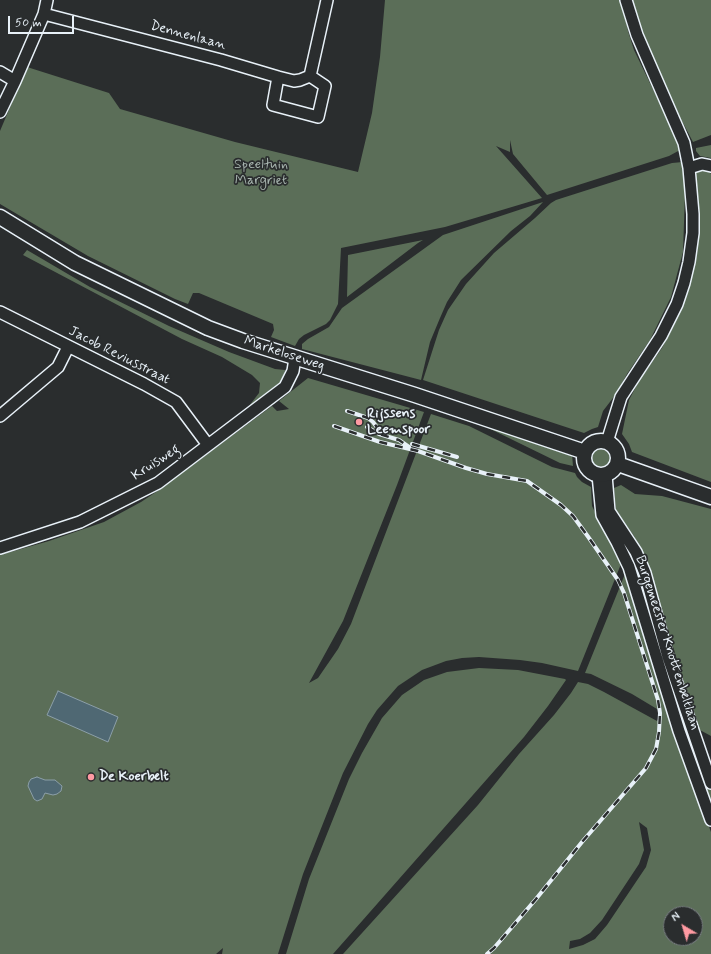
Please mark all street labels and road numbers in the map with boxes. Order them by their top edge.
street label: Dennenlaan [148,18,228,54]
street label: Jacob Reviusstraat [66,323,172,389]
street label: Markeloseweg [241,333,327,375]
street label: Kruisweg [129,441,183,485]
street label: Burgemeester Knottenbeltlaan [631,554,703,732]

